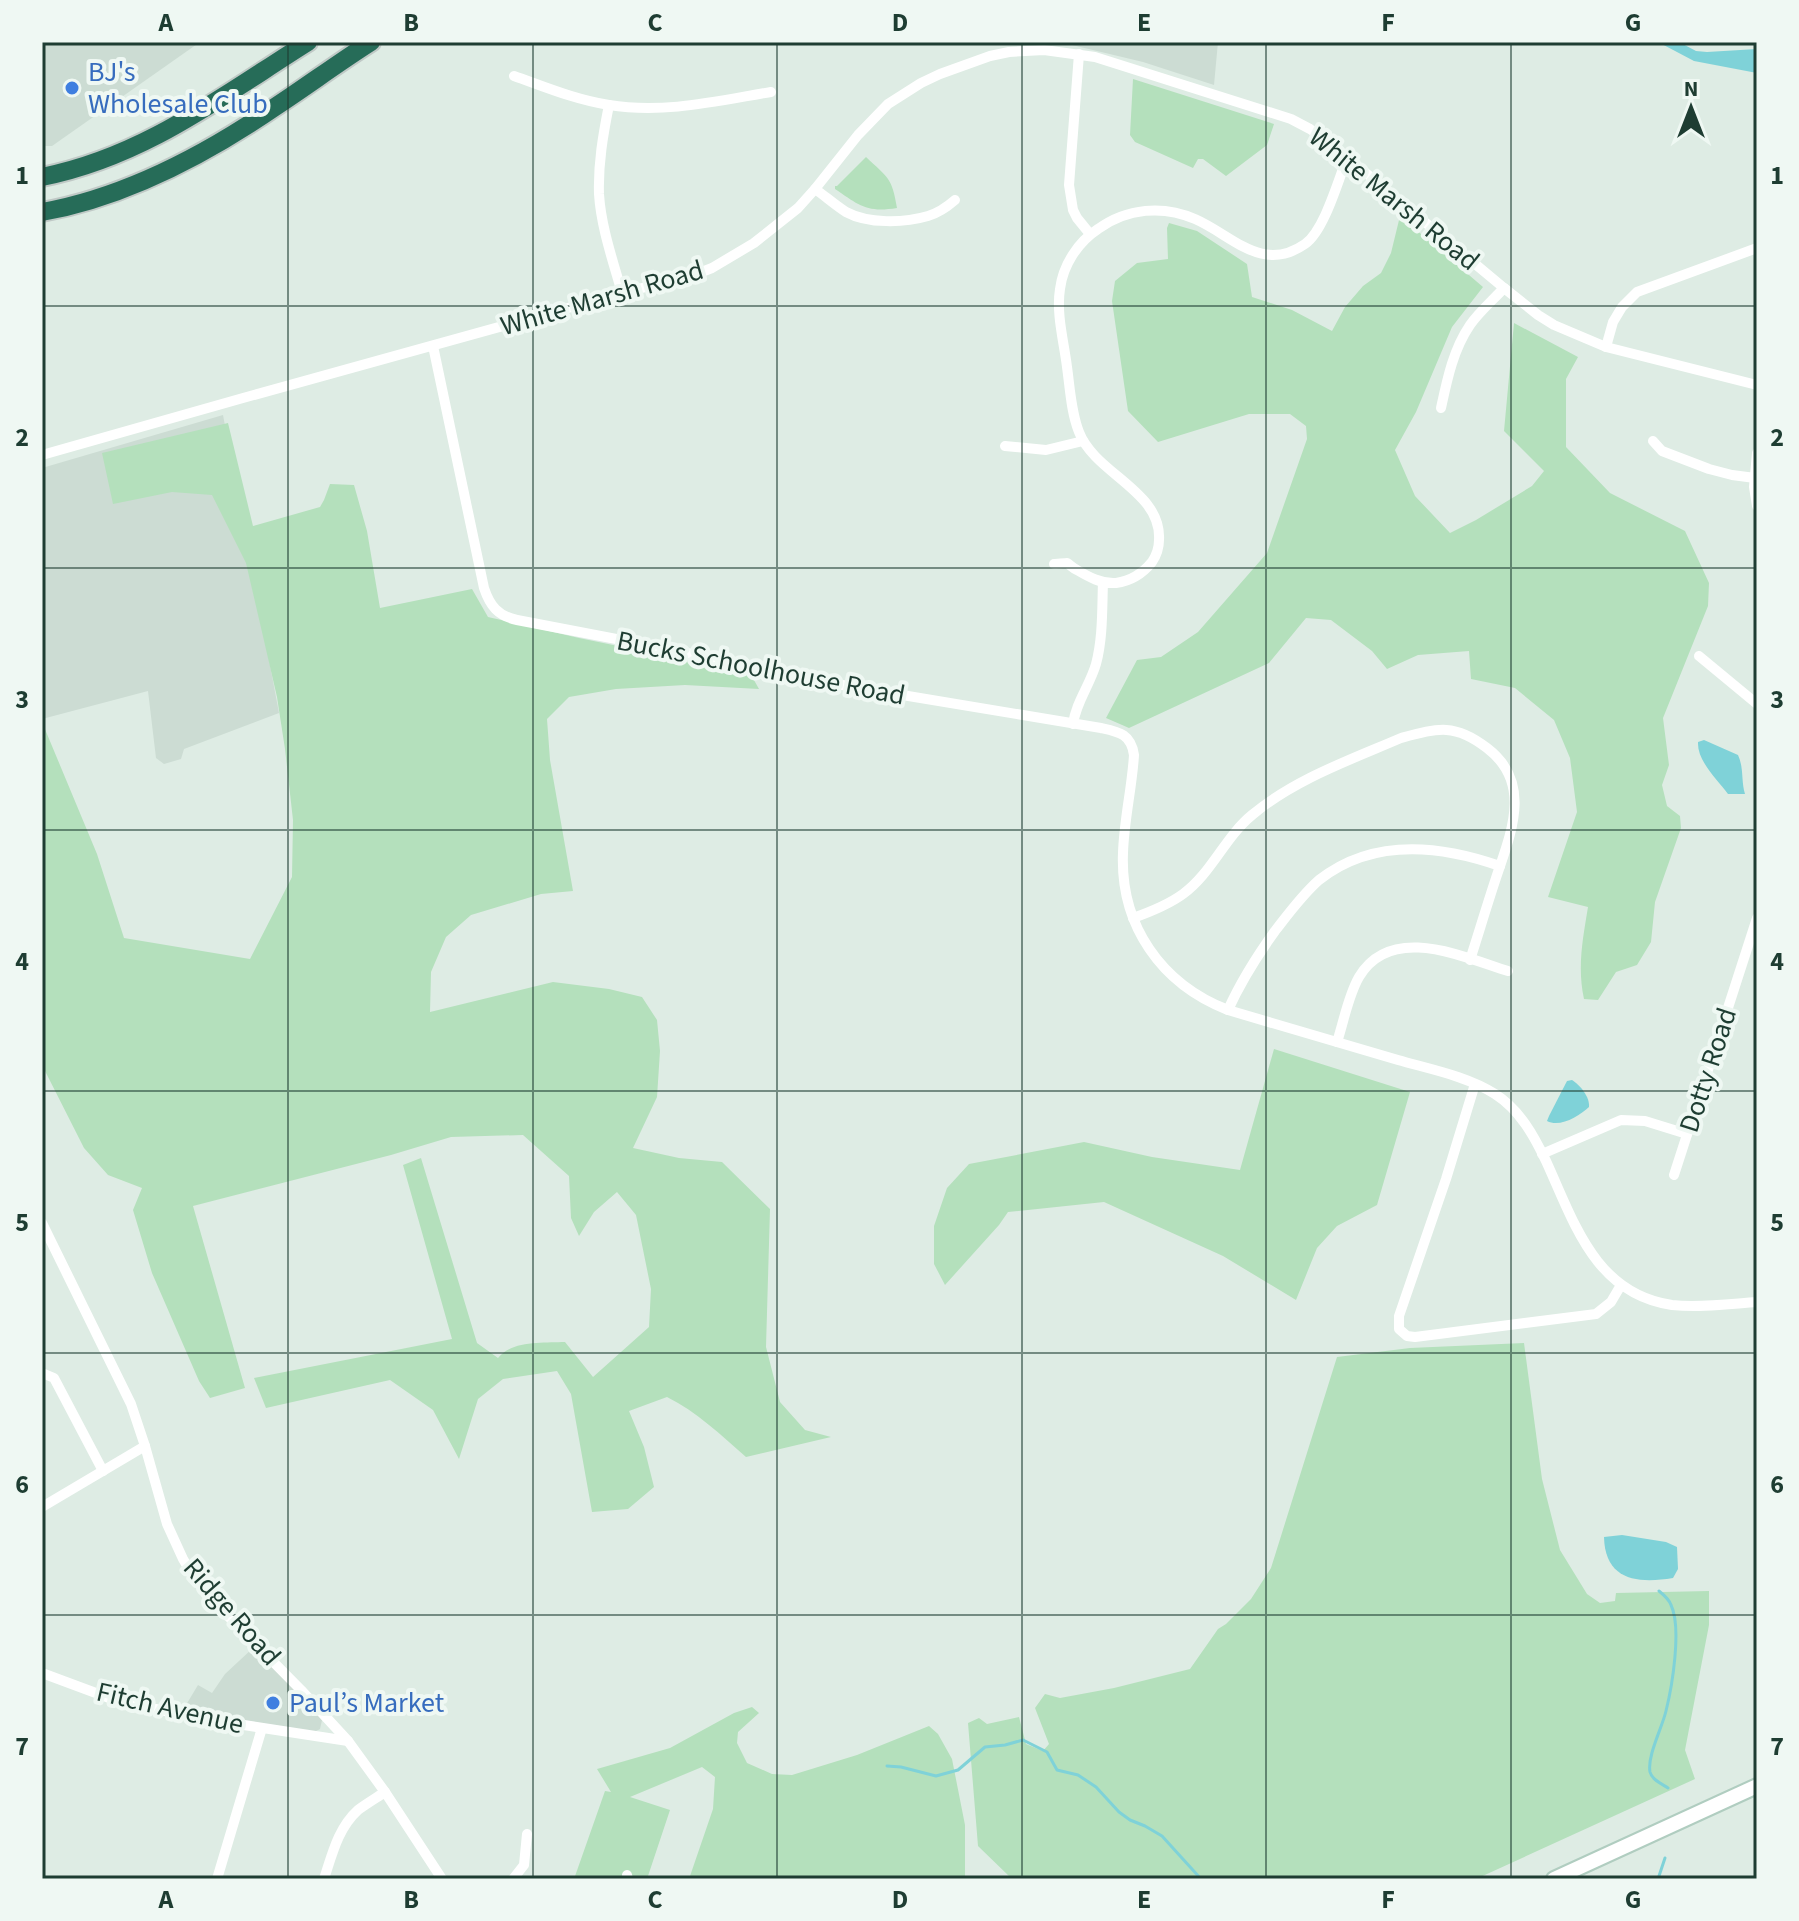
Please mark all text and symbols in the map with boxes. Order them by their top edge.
text: A [158,4,175,41]
text: B [403,4,419,41]
text: C [647,4,663,41]
text: D [892,4,908,41]
text: E [1137,4,1151,41]
text: F [1381,4,1395,41]
text: G [1625,4,1641,41]
place label: BJ's Wholesale Club [88,52,268,124]
north arrow [1651,68,1731,148]
text: N [1684,73,1698,105]
marker: BJ's Wholesale Club [63,79,81,97]
street label: White Marsh Road [1300,118,1488,280]
text: 1 [15,157,29,194]
text: 1 [1770,157,1784,194]
street label: White Marsh Road [496,250,708,346]
text: 2 [15,419,29,456]
text: 2 [1770,419,1784,456]
street label: Bucks Schoolhouse Road [613,620,909,716]
text: 3 [15,681,29,718]
text: 3 [1770,681,1784,718]
text: 4 [15,943,29,980]
text: 4 [1770,943,1784,980]
street label: Dotty Road [1669,1002,1747,1138]
text: 5 [15,1204,29,1241]
text: 5 [1770,1204,1784,1241]
text: 6 [15,1466,29,1503]
text: 6 [1770,1466,1784,1503]
street label: Ridge Road [174,1549,290,1675]
street label: Fitch Avenue [93,1672,247,1744]
place label: Paul’s Market [289,1683,445,1723]
marker: Paul’s Market [264,1694,282,1712]
text: 7 [15,1728,29,1765]
text: 7 [1770,1728,1784,1765]
text: A [158,1881,175,1918]
text: B [403,1881,419,1918]
text: C [647,1881,663,1918]
text: D [892,1881,908,1918]
text: E [1137,1881,1151,1918]
text: F [1381,1881,1395,1918]
text: G [1625,1881,1641,1918]

